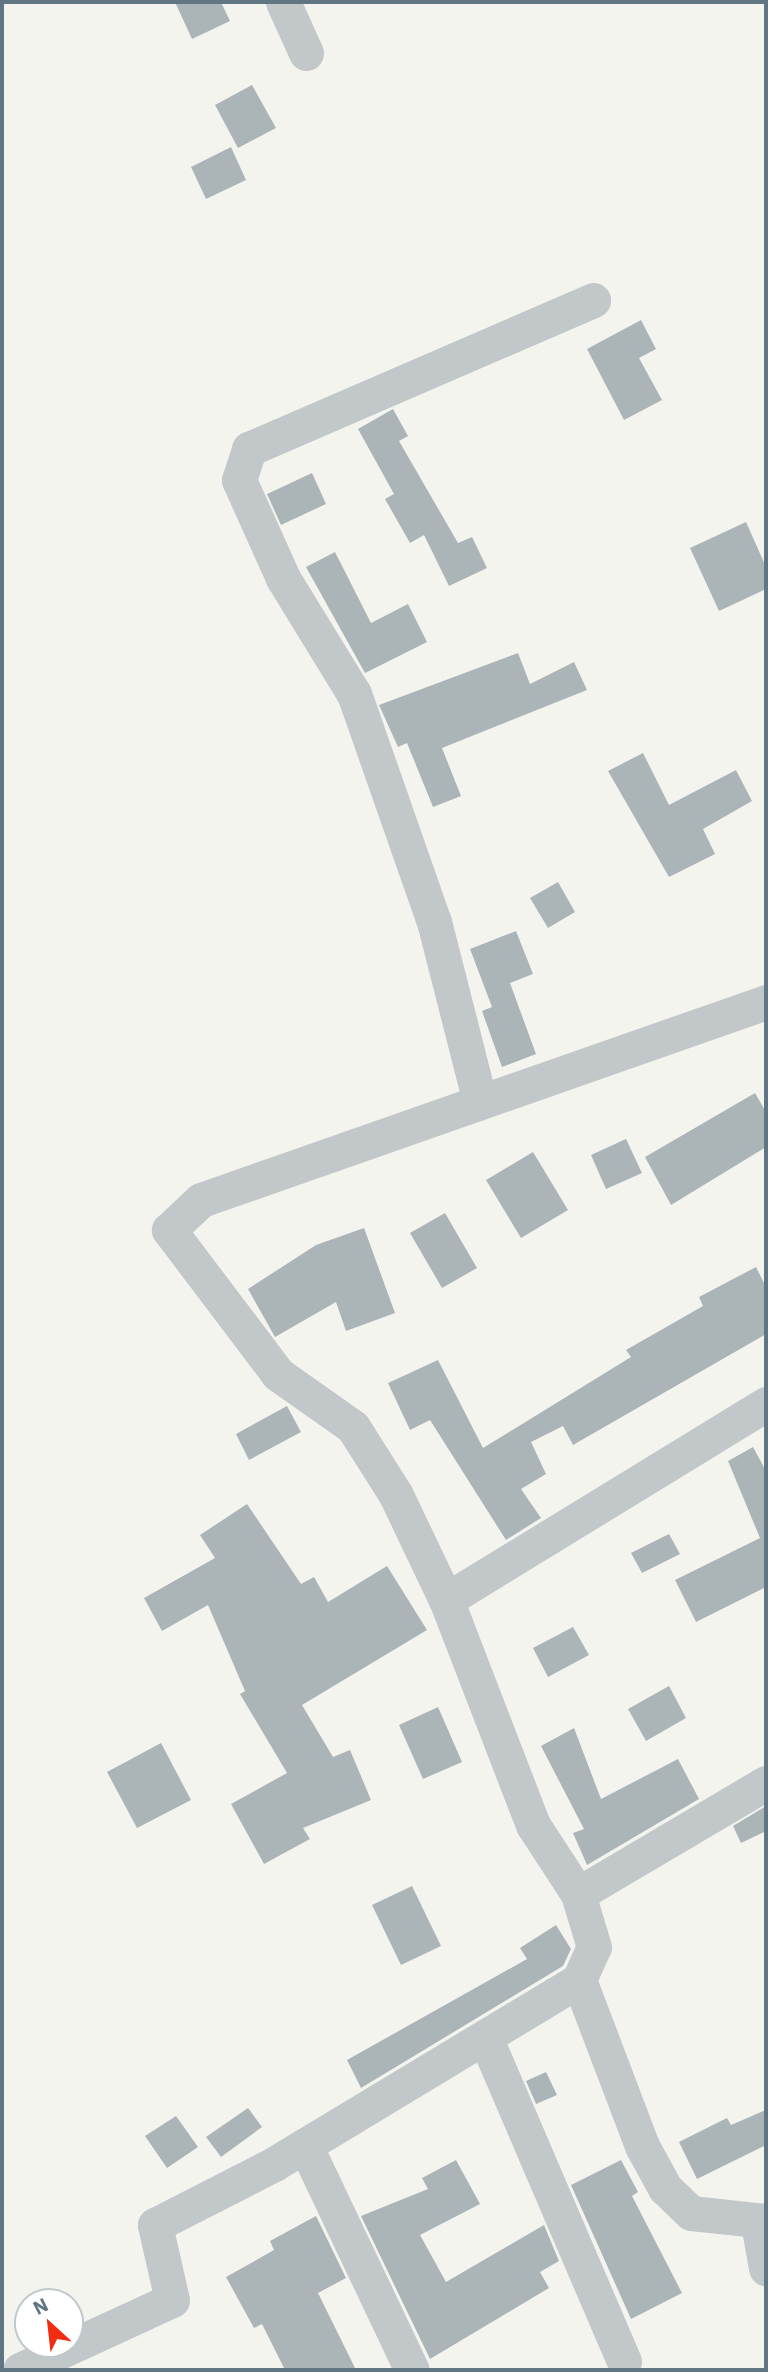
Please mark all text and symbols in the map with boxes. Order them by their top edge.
north arrow [14,2288,84,2358]
text: N [29,2292,52,2320]

